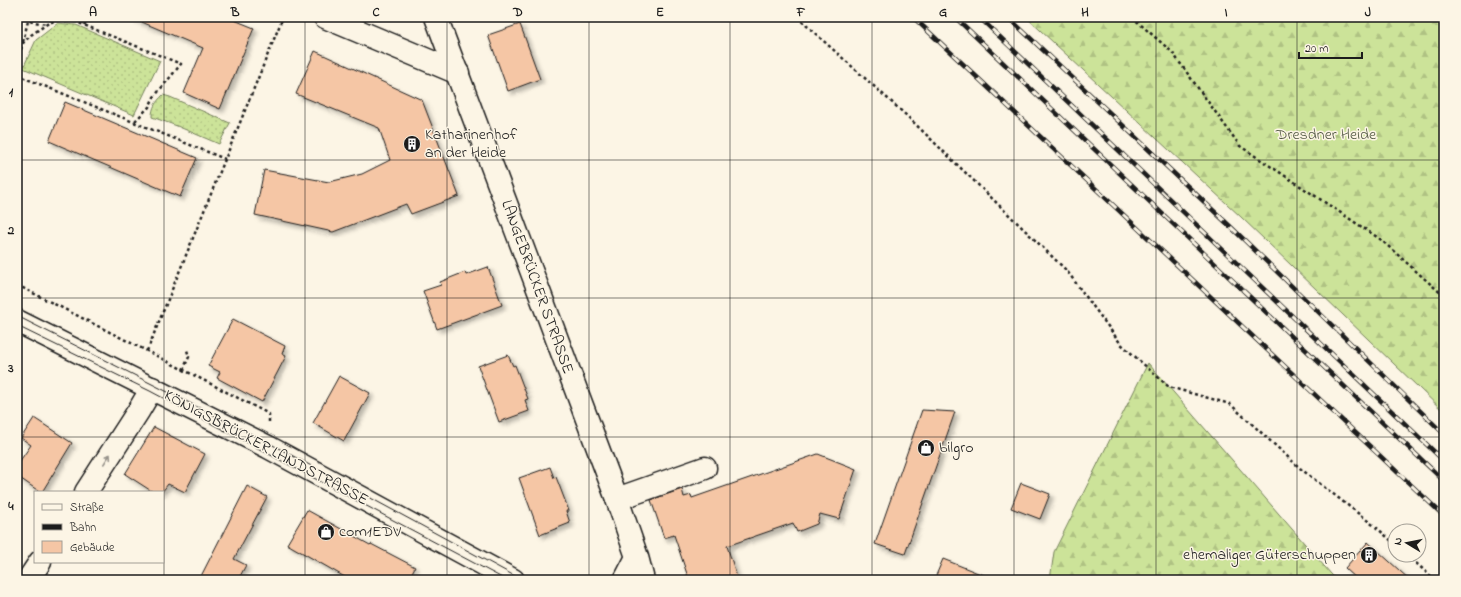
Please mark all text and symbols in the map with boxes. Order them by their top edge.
text: A [89,3,97,22]
text: B [230,3,240,22]
text: C [372,3,380,22]
text: D [512,3,523,22]
text: E [656,3,664,22]
text: F [796,3,806,22]
text: G [939,3,947,22]
text: H [1081,3,1089,22]
text: I [1224,3,1228,22]
text: J [1365,3,1371,22]
scale bar [1299,34,1362,60]
text: 20 m [1305,40,1328,58]
text: 1 [9,83,14,102]
place label: Katharinenhof an der Heide [425,123,518,165]
park label: Dresdner Heide [1275,123,1377,147]
building icon: Katharinenhof an der Heide [402,134,422,154]
street label: LANGEBRÜCKER STRASSE [494,197,580,377]
text: 2 [7,221,15,240]
text: 3 [7,359,14,378]
street label: KÖNIGSBRÜCKER LANDSTRASSE [159,384,373,512]
place label: bilgro [939,436,974,460]
shop icon: bilgro [916,438,936,458]
one-way arrow [103,454,111,465]
legend [34,491,164,563]
text: 4 [7,497,14,516]
text: Straße [70,499,104,517]
text: Bahn [69,519,96,537]
place label: com1EDV [339,520,401,544]
shop icon: com1EDV [316,522,336,542]
north arrow [1387,523,1427,563]
text: N [1390,536,1407,546]
text: Gebäude [70,539,115,557]
place label: ehemaliger Güterschuppen [1183,543,1356,567]
building icon: ehemaliger Güterschuppen [1359,545,1379,565]

